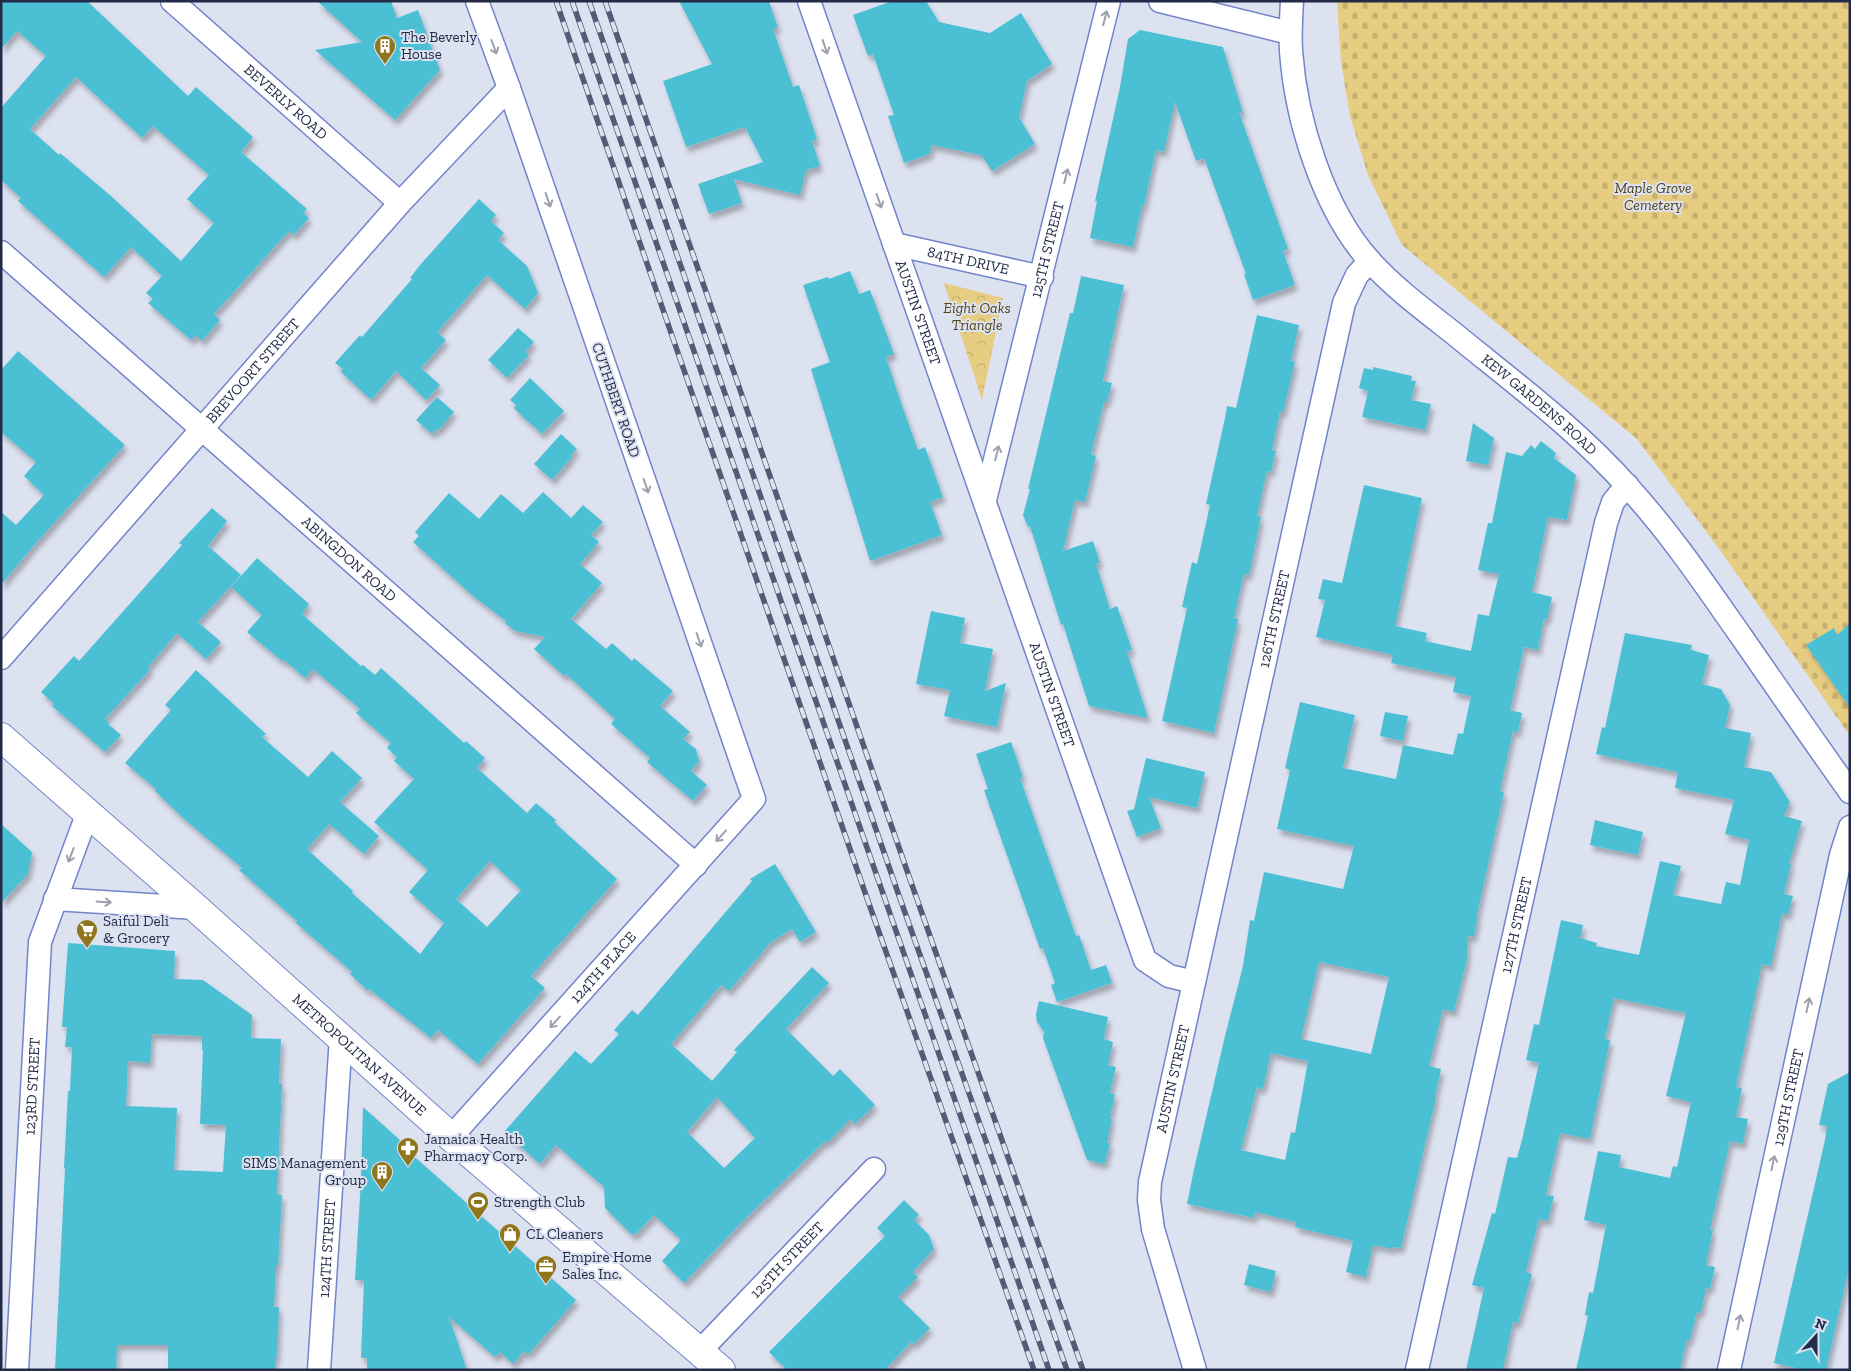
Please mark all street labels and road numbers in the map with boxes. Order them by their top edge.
street label: BEVERLY ROAD [240,60,331,143]
street label: 125TH STREET [1027,200,1068,300]
street label: 84TH DRIVE [926,243,1011,278]
street label: AUSTIN STREET [891,258,945,367]
street label: BREVOORT STREET [202,315,304,427]
street label: CUTHBERT ROAD [588,340,644,460]
street label: KEW GARDENS ROAD [1478,350,1601,459]
street label: ABINGDON ROAD [298,512,400,606]
street label: 126TH STREET [1255,569,1294,669]
street label: AUSTIN STREET [1025,640,1079,750]
street label: 127TH STREET [1497,875,1536,975]
street label: 124TH PLACE [566,928,640,1007]
street label: METROPOLITAN AVENUE [289,990,430,1120]
street label: AUSTIN STREET [1152,1023,1193,1135]
street label: 123RD STREET [21,1037,44,1136]
street label: 129TH STREET [1769,1047,1808,1148]
street label: 124TH STREET [315,1198,339,1298]
street label: 125TH STREET [746,1218,828,1302]

